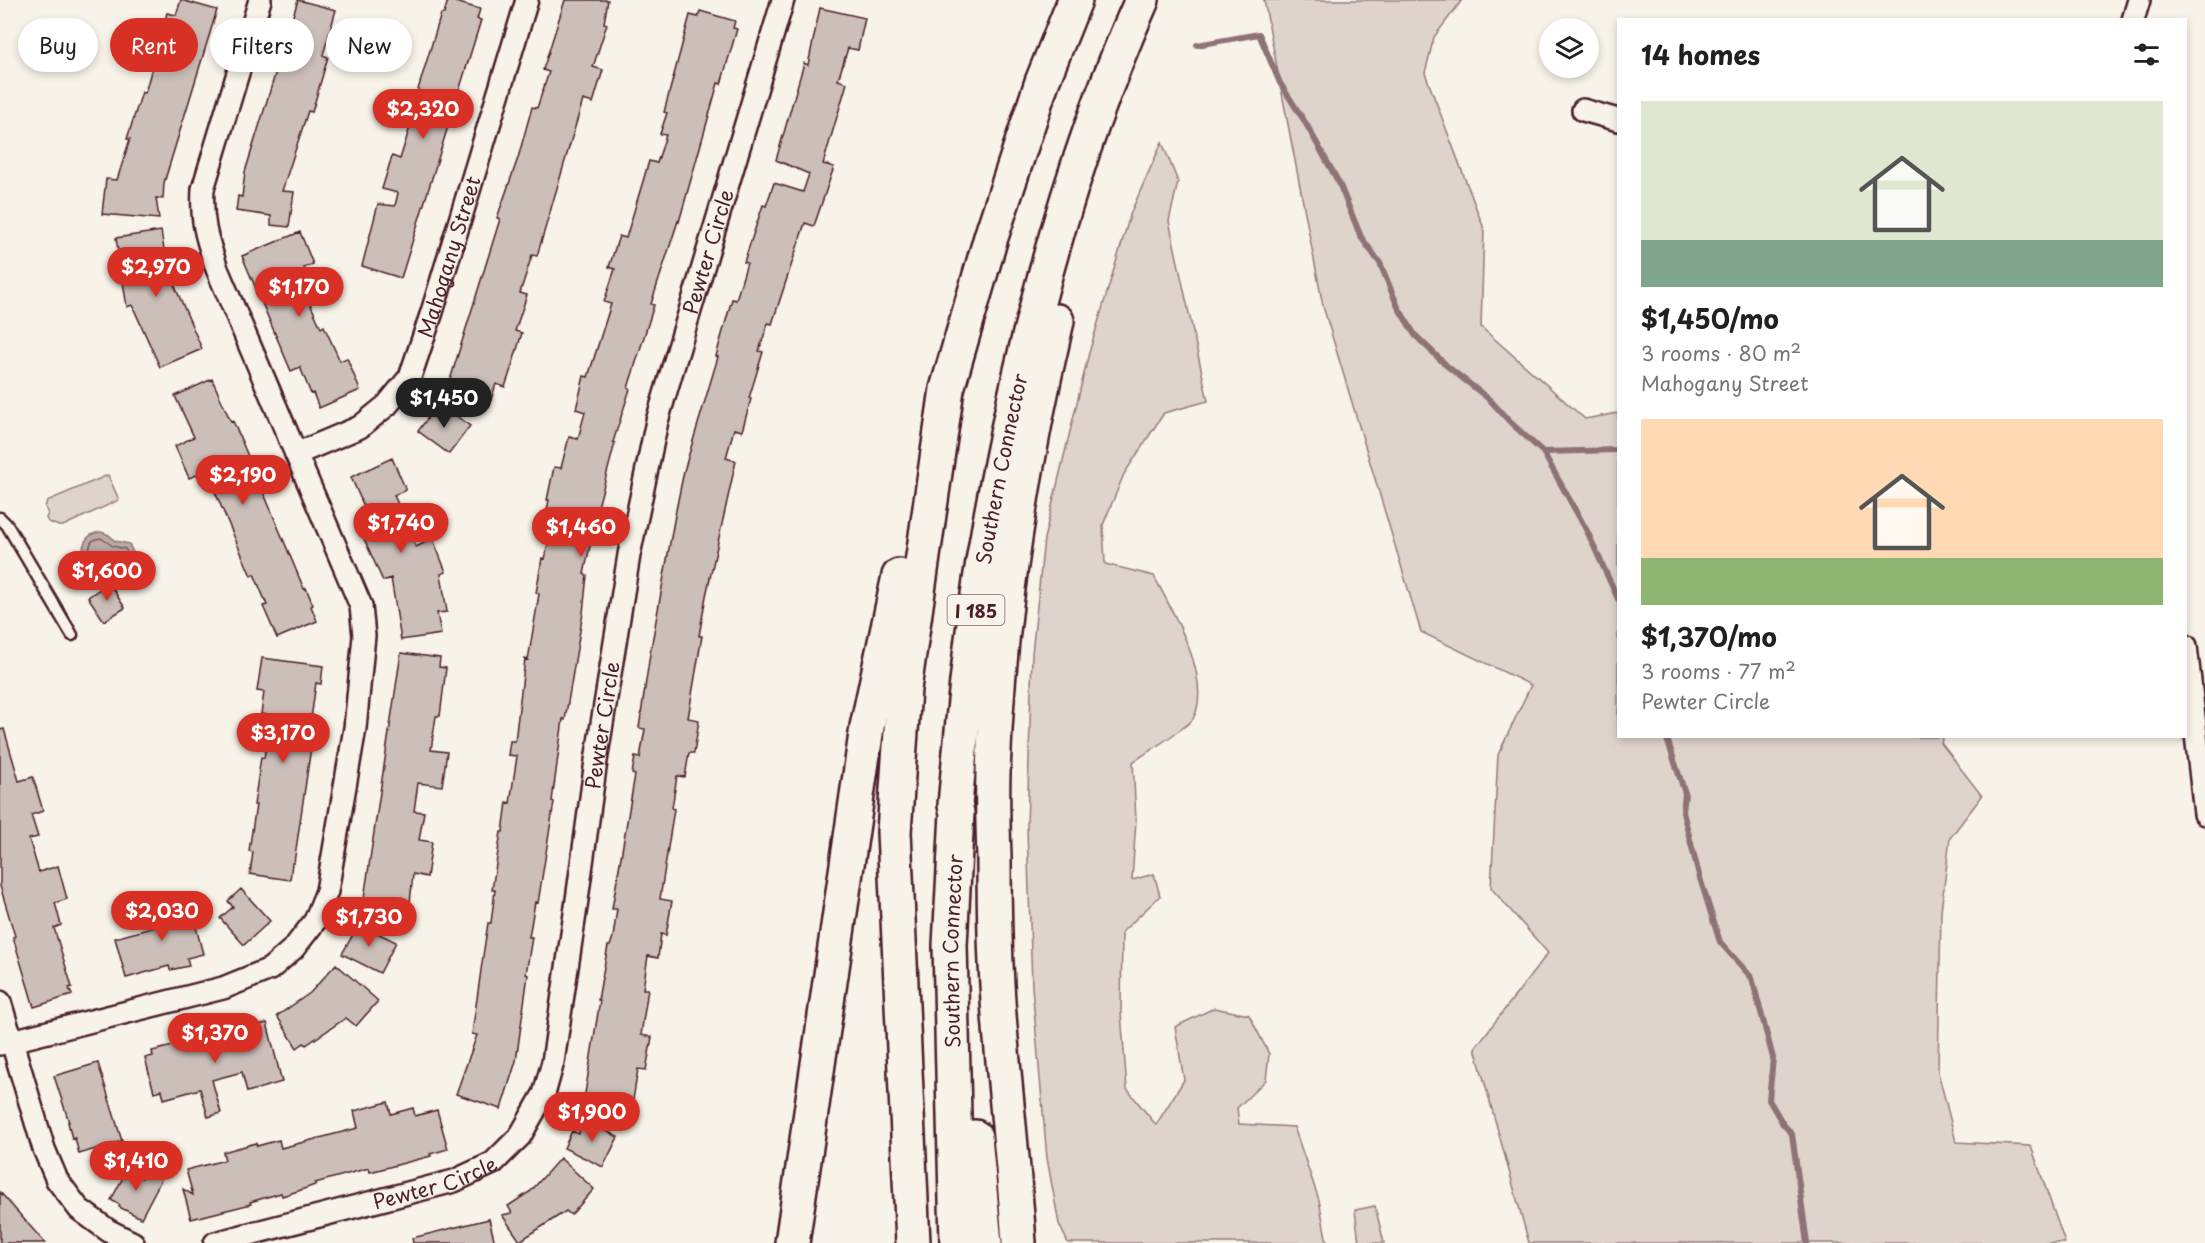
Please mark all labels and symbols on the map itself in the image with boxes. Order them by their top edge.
pin: $2,320 [374,89,472,140]
street label: Mahogany Street [409,172,488,341]
street label: Pewter Circle [675,185,741,318]
pin: $2,970 [107,247,205,298]
pin: $1,170 [250,267,348,318]
street label: Southern Connector [968,370,1035,566]
pin: $1,450 [395,378,493,429]
pin: $2,190 [194,455,292,506]
pin: $1,740 [352,503,450,554]
pin: $1,460 [532,507,630,558]
pin: $1,600 [58,551,156,602]
road number: I 185 [948,595,1004,625]
street label: Pewter Circle [577,659,627,791]
pin: $3,170 [234,713,332,764]
street label: Southern Connector [935,853,970,1048]
pin: $2,030 [113,891,211,942]
pin: $1,730 [320,897,418,948]
pin: $1,370 [166,1013,264,1064]
pin: $1,900 [543,1092,641,1143]
pin: $1,410 [87,1141,185,1192]
street label: Pewter Circle [369,1148,502,1217]

